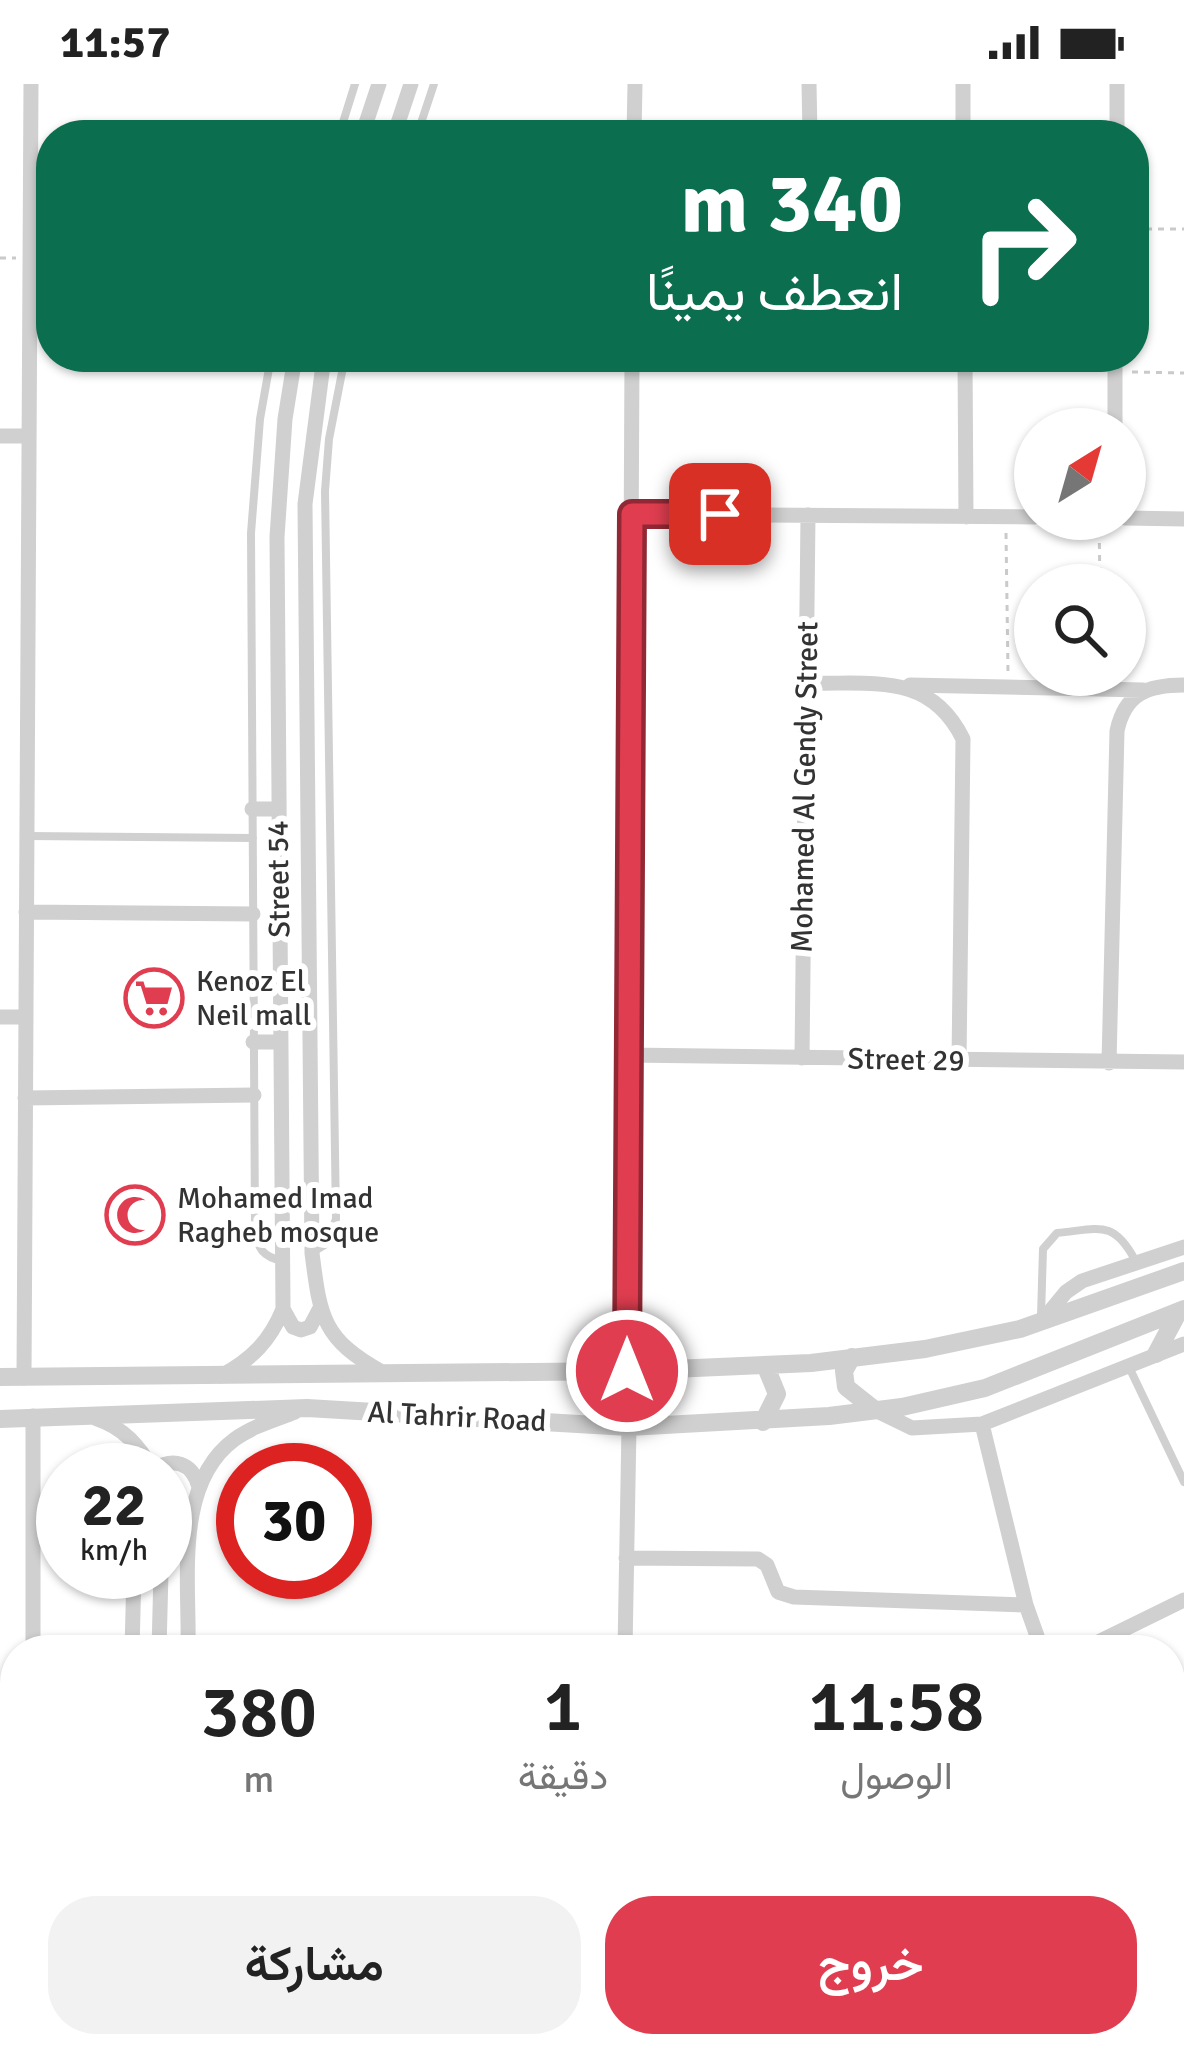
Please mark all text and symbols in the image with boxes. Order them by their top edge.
text: 11:57 [60,15,170,70]
text: 340 m [681,152,903,256]
icon: right [945,168,1101,324]
text: انعطف يمينًا [646,259,903,326]
north arrow [1014,408,1146,540]
map controls [1014,408,1146,696]
pin [669,463,771,565]
icon: arrive [687,481,753,547]
button: search [1014,564,1146,696]
street label: Mohamed Al Gendy Street [784,621,826,953]
street label: Street 54 [259,820,299,938]
place label: Kenoz El Neil mall [196,963,311,1034]
supermarket icon: Kenoz El Neil mall [123,967,185,1029]
street label: Street 29 [847,1040,965,1080]
place label: Mohamed Imad Ragheb mosque [177,1180,379,1251]
mosque icon: Mohamed Imad Ragheb mosque [104,1184,166,1246]
position arrow [564,1308,690,1434]
street label: Al Tahrir Road [367,1394,547,1440]
speed limit sign: 30 [216,1443,372,1599]
text: 22 [82,1469,146,1543]
text: km/h [80,1532,148,1569]
text: 1 [543,1662,582,1751]
text: 11:58 [809,1662,984,1751]
text: 380 [201,1668,317,1757]
text: دقيقة [518,1752,608,1800]
text: الوصول [840,1752,953,1800]
text: m [243,1755,274,1803]
button: مشاركة [48,1896,581,2034]
button: خروج [605,1896,1137,2034]

